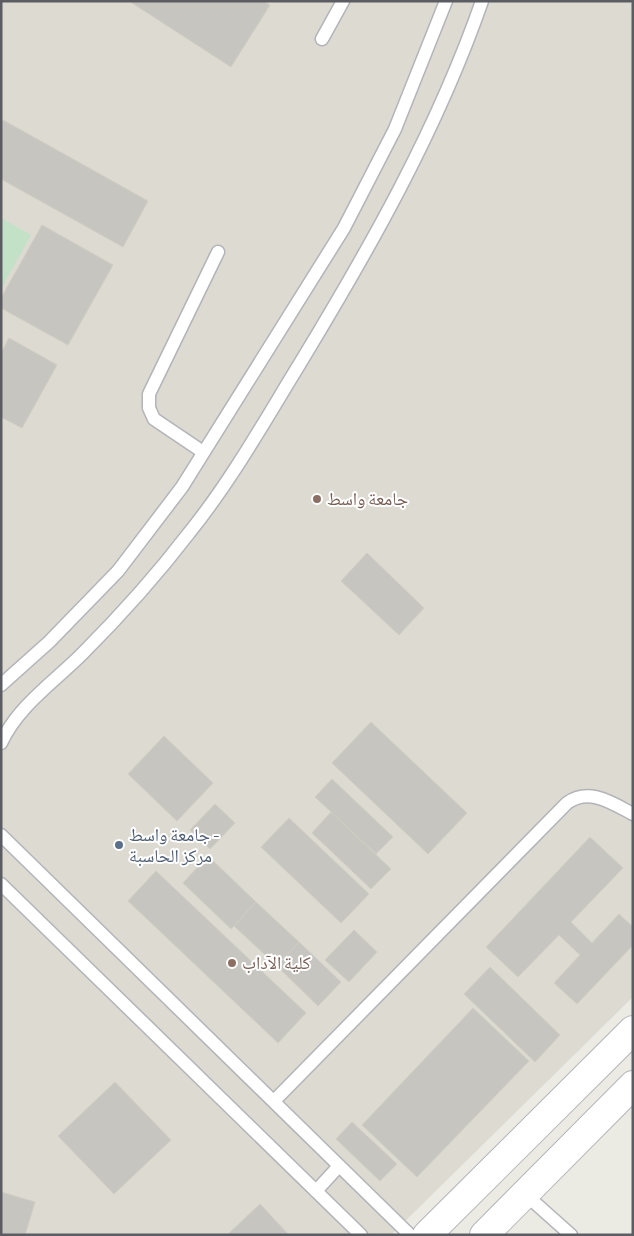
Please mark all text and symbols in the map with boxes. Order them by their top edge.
place label: جامعة واسط [327,489,408,510]
marker: جامعة واسط [311,493,323,505]
place label: جامعة واسط - مركز الحاسبة [129,825,220,867]
marker: جامعة واسط - مركز الحاسبة [113,839,125,851]
place label: كلية الآداب [242,953,311,974]
marker: كلية الآداب [226,957,238,969]

